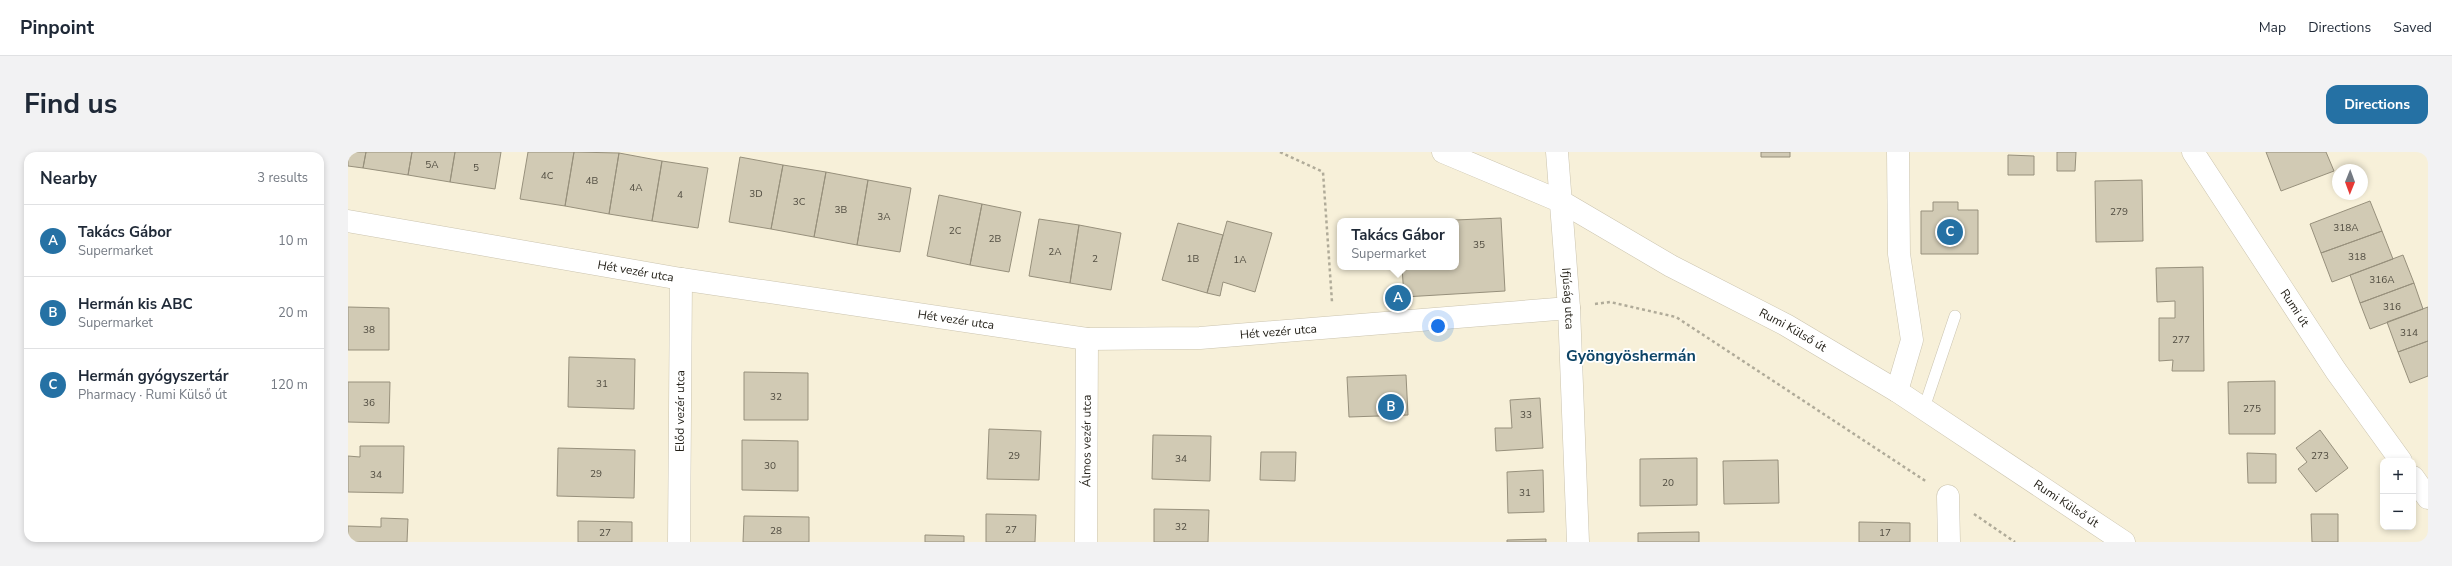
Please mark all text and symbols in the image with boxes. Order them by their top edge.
text: Pinpoint [20,15,94,41]
text: Map [2259,18,2286,37]
text: Directions [2308,18,2371,37]
text: Saved [2393,18,2432,37]
text: Find us [24,85,118,123]
button: Directions [2326,85,2428,124]
house number: 5A [425,158,439,172]
house number: 5 [473,161,479,175]
north arrow [2332,164,2368,200]
text: Nearby [40,167,97,190]
text: 3 results [257,169,308,187]
house number: 4C [541,169,554,183]
house number: 4B [586,174,599,188]
house number: 4A [629,181,643,195]
house number: 3D [749,187,763,201]
house number: 4 [677,188,683,202]
house number: 3C [793,195,806,209]
house number: 3B [835,203,848,217]
house number: 279 [2110,205,2128,219]
house number: 3A [877,210,891,224]
pin: C [1937,217,1963,247]
popup [1337,218,1459,270]
house number: 318A [2333,221,2359,235]
text: Takács Gábor [78,222,172,242]
house number: 2C [949,224,962,238]
text: Takács Gábor [1351,225,1445,245]
text: A [48,232,58,250]
text: 10 m [278,232,308,250]
house number: 2B [989,232,1002,246]
house number: 35 [1473,238,1485,252]
text: Supermarket [78,242,153,260]
house number: 2A [1048,245,1062,259]
text: Supermarket [1351,245,1426,263]
house number: 318 [2348,250,2366,264]
house number: 2 [1092,252,1098,266]
house number: 1B [1187,252,1200,266]
house number: 1A [1233,253,1247,267]
street label: Hét vezér utca [596,257,675,286]
street label: Ifjúság utca [1558,267,1578,330]
house number: 316A [2369,273,2395,287]
pin: A [1385,283,1411,313]
street label: Rumi út [2277,286,2313,330]
text: Hermán kis ABC [78,294,193,314]
house number: 316 [2383,300,2401,314]
text: B [49,304,57,322]
text: 20 m [278,304,308,322]
street label: Rumi Külső út [1756,305,1830,356]
street label: Hét vezér utca [917,306,995,333]
text: Supermarket [78,314,153,332]
your location [1428,316,1448,336]
street label: Hét vezér utca [1239,321,1317,343]
house number: 38 [363,323,375,337]
house number: 314 [2400,326,2418,340]
house number: 277 [2172,333,2190,347]
district label: Gyöngyöshermán [1566,345,1696,367]
text: Hermán gyógyszertár [78,366,229,386]
street label: Előd vezér utca [672,370,688,452]
text: C [49,376,57,394]
text: 120 m [270,376,308,394]
house number: 31 [596,377,608,391]
text: Pharmacy · Rumi Külső út [78,386,227,404]
house number: 32 [770,390,782,404]
pin: B [1378,392,1404,422]
street label: Álmos vezér utca [1078,395,1095,487]
house number: 36 [363,396,375,410]
house number: 275 [2243,402,2261,416]
house number: 33 [1520,408,1532,422]
house number: 29 [1008,449,1020,463]
house number: 273 [2311,449,2329,463]
house number: 34 [1175,452,1187,466]
map controls [2380,458,2416,530]
button: + [2380,458,2416,494]
house number: 30 [764,459,776,473]
house number: 29 [590,467,602,481]
house number: 34 [370,468,382,482]
house number: 20 [1662,476,1674,490]
street label: Rumi Külső út [2030,476,2102,531]
house number: 31 [1519,486,1531,500]
button: − [2380,494,2416,530]
house number: 32 [1175,520,1187,534]
house number: 27 [1005,523,1017,537]
house number: 28 [770,524,782,538]
house number: 27 [599,526,611,540]
house number: 17 [1879,526,1891,540]

